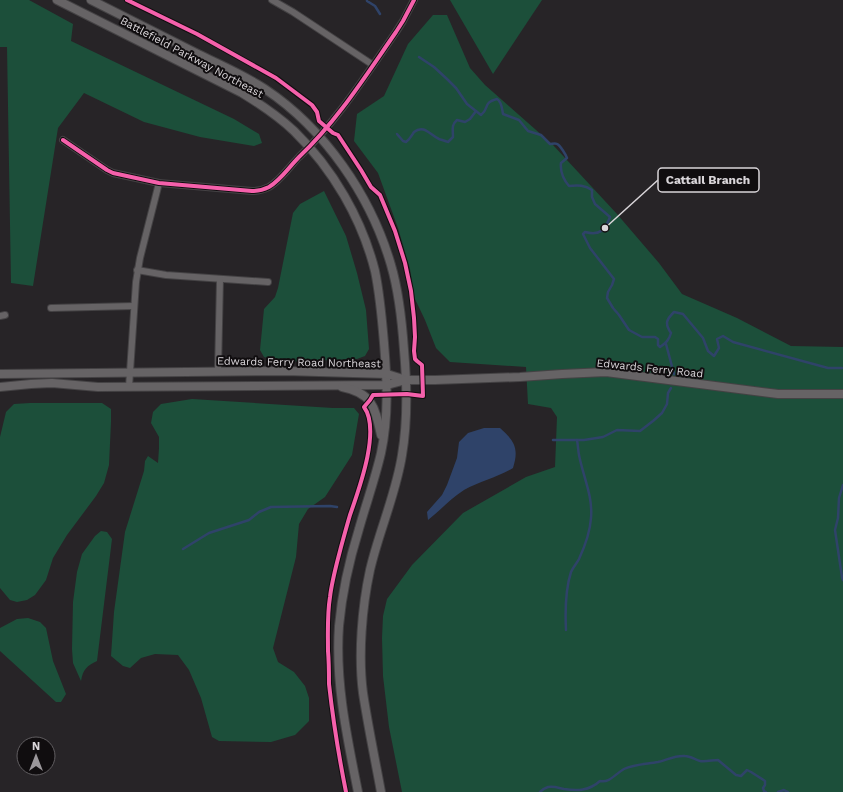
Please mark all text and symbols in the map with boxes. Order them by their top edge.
street label: Battlefield Parkway Northeast [118,14,266,101]
callout: Cattail Branch [658,168,759,192]
text: Cattail Branch [666,173,750,187]
street label: Edwards Ferry Road Northeast [217,355,382,370]
street label: Edwards Ferry Road [596,356,704,381]
north arrow [16,736,56,776]
text: N [32,740,40,753]

